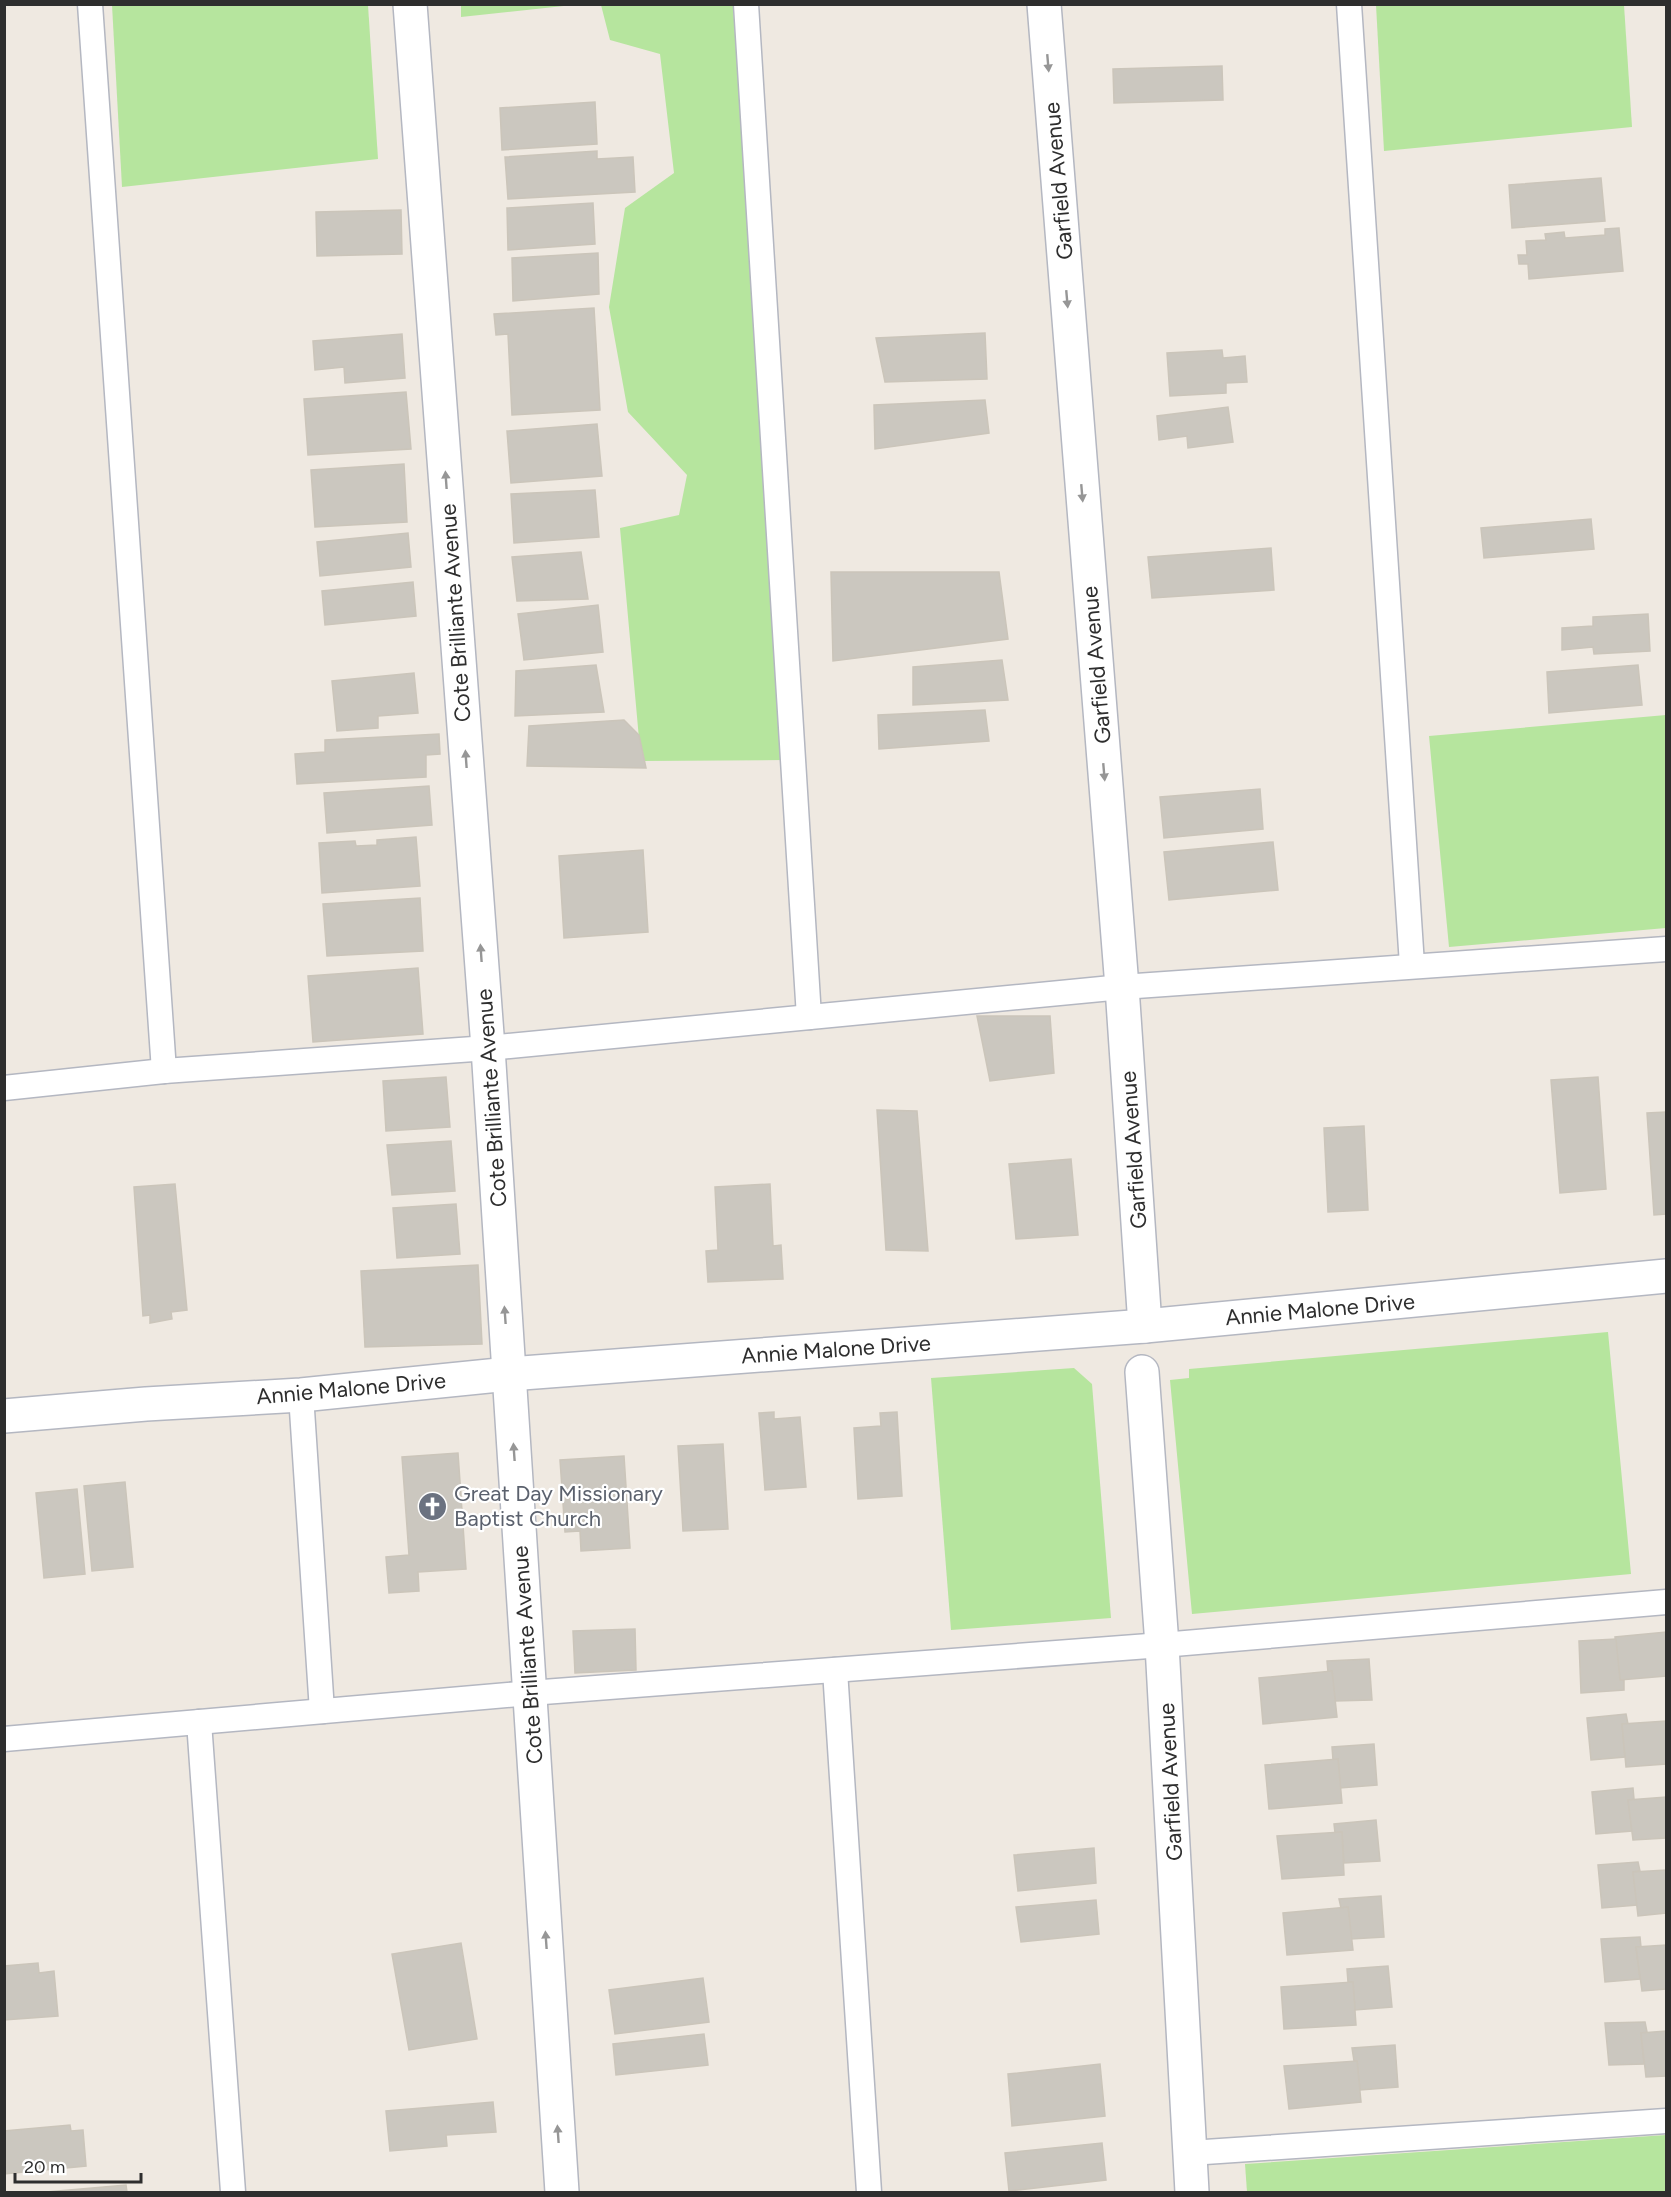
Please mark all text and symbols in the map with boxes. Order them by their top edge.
one-way arrow [1043,53,1053,72]
street label: Garfield Avenue [1038,101,1079,261]
one-way arrow [1062,290,1072,309]
one-way arrow [441,471,450,490]
one-way arrow [1078,484,1087,503]
street label: Cote Brilliante Avenue [434,503,477,723]
street label: Garfield Avenue [1076,585,1117,745]
one-way arrow [461,749,471,768]
one-way arrow [1100,762,1109,781]
one-way arrow [476,944,485,963]
street label: Cote Brilliante Avenue [470,988,513,1208]
street label: Garfield Avenue [1115,1070,1152,1230]
street label: Annie Malone Drive [1224,1288,1416,1331]
one-way arrow [501,1306,510,1325]
street label: Annie Malone Drive [740,1329,932,1370]
street label: Annie Malone Drive [255,1367,447,1410]
one-way arrow [509,1442,519,1461]
place label: Great Day Missionary Baptist Church [454,1480,663,1532]
church icon: Great Day Missionary Baptist Church [417,1490,449,1522]
street label: Cote Brilliante Avenue [506,1545,549,1765]
street label: Garfield Avenue [1153,1702,1188,1862]
one-way arrow [541,1930,550,1949]
one-way arrow [553,2125,563,2144]
scale bar [15,2146,141,2184]
text: 20 m [24,2156,65,2178]

